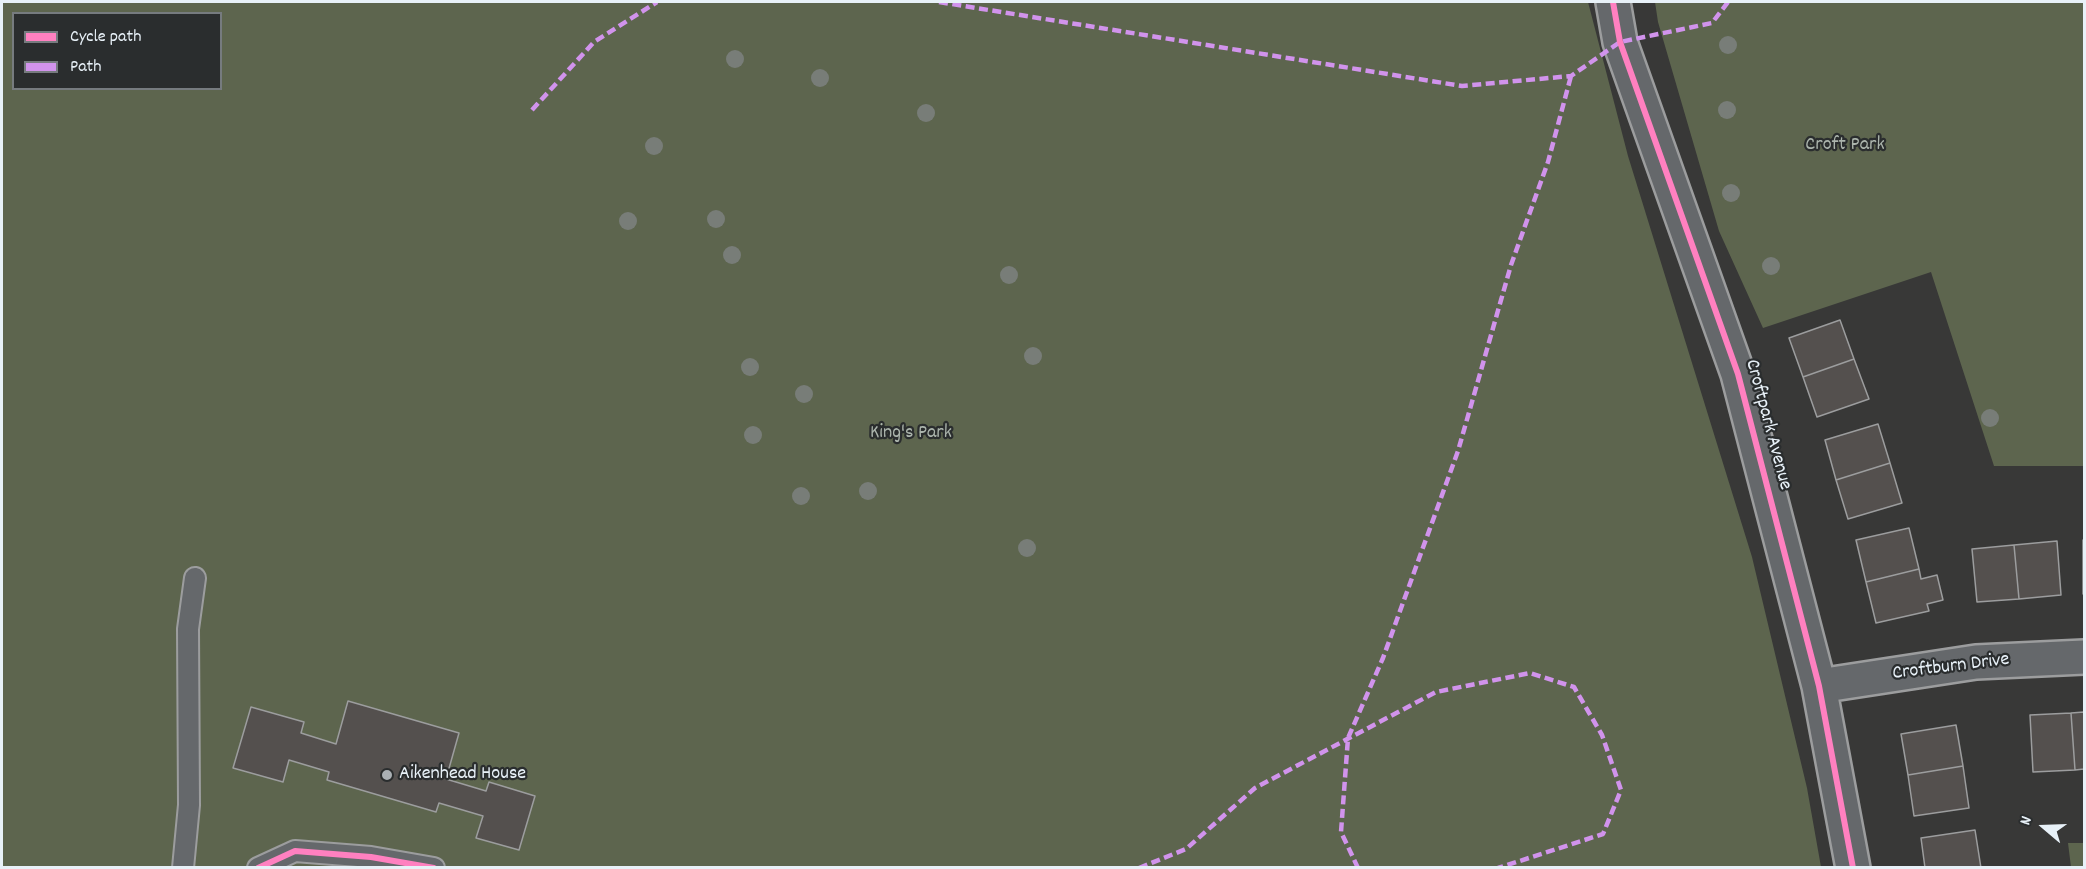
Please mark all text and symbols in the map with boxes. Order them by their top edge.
legend [12,12,222,90]
text: Cycle path [70,25,141,50]
text: Path [70,55,102,80]
park label: Croft Park [1805,134,1885,158]
street label: Croftpark Avenue [1738,357,1796,493]
park label: King's Park [870,422,952,446]
street label: Croftburn Drive [1891,649,2011,687]
place label: Aikenhead House [399,763,526,787]
marker: Aikenhead House [380,768,394,782]
north arrow [2014,797,2074,857]
text: N [2014,813,2039,828]

